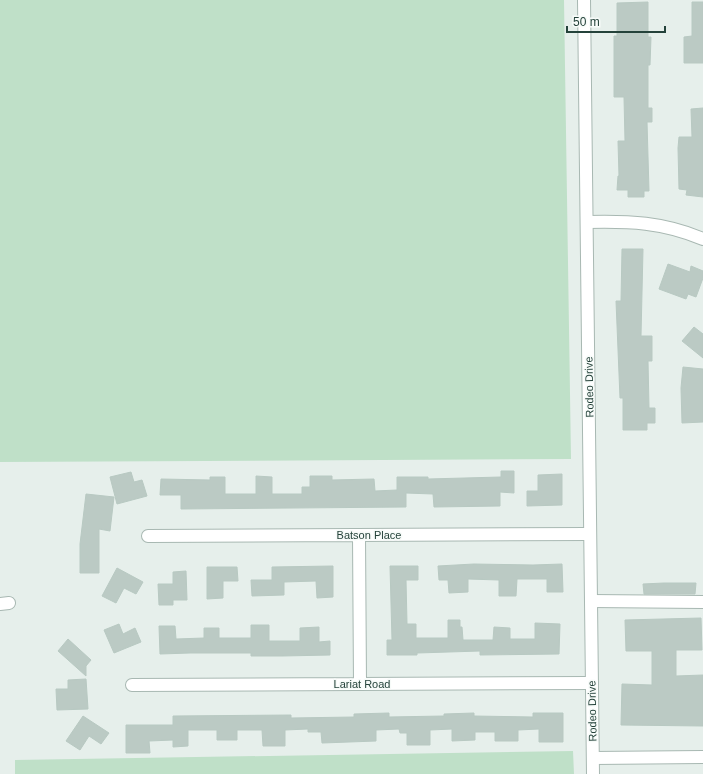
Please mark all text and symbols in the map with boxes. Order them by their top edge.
scale bar [567,8,665,34]
text: 50 m [573,15,600,29]
street label: Rodeo Drive [582,356,596,418]
street label: Batson Place [337,529,401,541]
street label: Lariat Road [334,678,390,690]
street label: Rodeo Drive [585,680,599,742]

